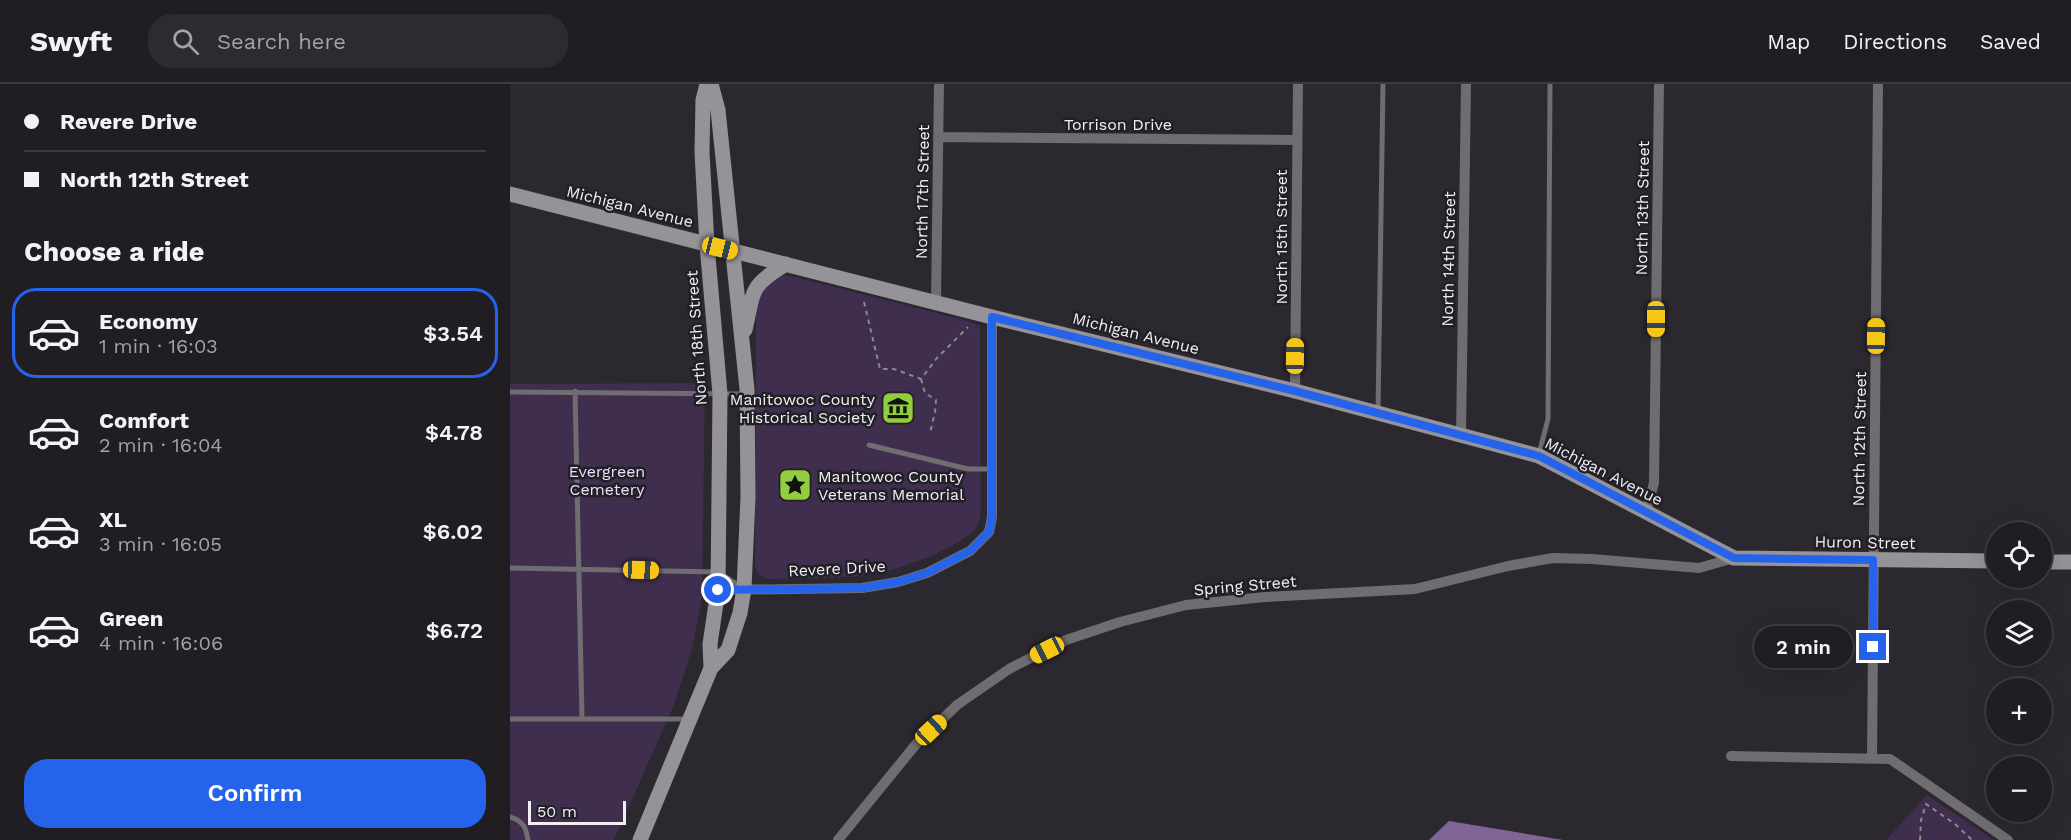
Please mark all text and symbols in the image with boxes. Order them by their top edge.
search box [148,14,568,68]
text: Swyft [30,25,112,58]
icon: search [169,25,202,58]
text: Search here [217,29,346,54]
text: Map [1767,29,1810,54]
text: Directions [1843,29,1947,54]
text: Saved [1980,29,2041,54]
text: Revere Drive [60,109,197,134]
street label: Torrison Drive [1064,115,1172,134]
street label: North 17th Street [912,124,933,259]
street label: North 13th Street [1632,140,1653,276]
text: North 12th Street [60,167,249,192]
street label: North 15th Street [1272,169,1291,304]
street label: Michigan Avenue [565,182,695,231]
street label: North 14th Street [1438,191,1459,327]
car [700,235,740,261]
text: Choose a ride [24,236,204,268]
street label: North 18th Street [682,270,711,406]
car [1647,301,1665,337]
icon: car [27,306,81,360]
text: Economy [99,309,198,334]
street label: Michigan Avenue [1071,309,1201,358]
car [1867,318,1885,354]
text: $3.54 [423,321,483,346]
text: 1 min · 16:03 [99,334,218,358]
car [1286,338,1304,374]
street label: North 12th Street [1849,371,1870,507]
place label: Manitowoc County Historical Society [730,390,876,427]
museum icon: Manitowoc County Historical Society [880,390,916,426]
icon: car [27,405,81,459]
text: Comfort [99,408,189,433]
text: $4.78 [425,420,483,445]
text: 2 min · 16:04 [99,433,223,457]
street label: Michigan Avenue [1542,433,1666,509]
park label: Evergreen Cemetery [569,462,645,499]
place icon: Manitowoc County Veterans Memorial [777,467,813,503]
place label: Manitowoc County Veterans Memorial [818,467,964,504]
icon: car [27,504,81,558]
text: XL [99,507,127,532]
text: $6.02 [423,519,483,544]
map controls [1986,522,2052,822]
button: locate [1986,522,2052,588]
text: 3 min · 16:05 [99,532,222,556]
street label: Huron Street [1814,532,1916,553]
street label: Revere Drive [788,556,886,581]
car [623,560,659,580]
street label: Spring Street [1193,572,1297,599]
route start [704,576,731,603]
button: layers [1986,600,2052,666]
icon: car [27,603,81,657]
text: Green [99,606,163,631]
text: $6.72 [426,618,483,643]
callout: 2 min [1753,626,1852,668]
text: 4 min · 16:06 [99,631,223,655]
route end [1859,633,1886,660]
car [1027,634,1067,666]
text: 2 min [1776,635,1831,659]
button: + [1986,678,2052,744]
car [912,711,950,749]
button: − [1986,756,2052,822]
button: Confirm [24,759,486,828]
scale bar [528,798,626,826]
text: 50 m [537,802,577,821]

